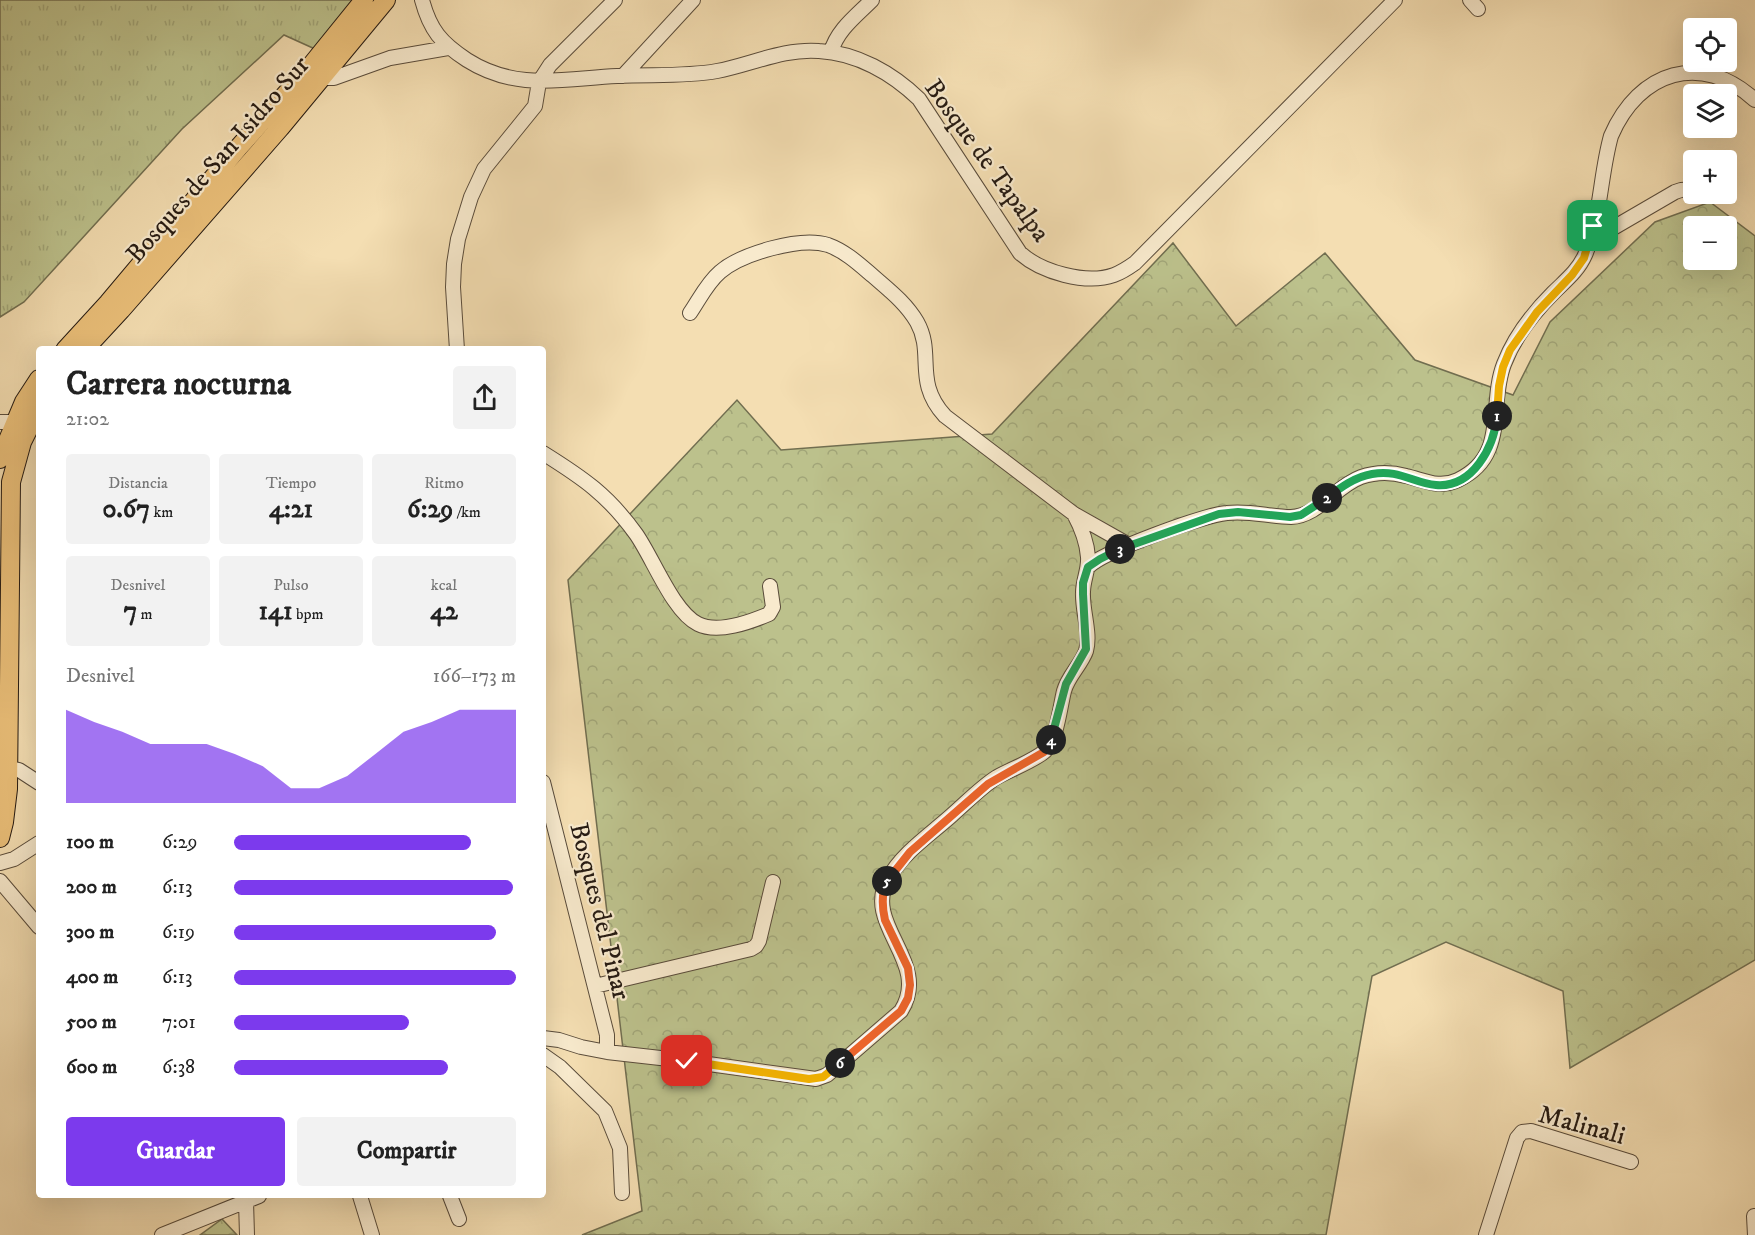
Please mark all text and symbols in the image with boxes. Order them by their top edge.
map controls [1683,18,1737,270]
button: locate [1683,18,1737,72]
street label: Bosques de San Isidro Sur [119,49,317,271]
street label: Bosque de Tapalpa [917,73,1057,249]
button: layers [1683,84,1737,138]
button: + [1683,150,1737,204]
pin [1567,200,1618,251]
icon: arrive [1576,209,1609,242]
button: − [1683,216,1737,270]
text: Carrera nocturna [66,364,291,405]
button: share [453,366,516,429]
pin: 1 [1482,401,1512,431]
text: 1 [1494,406,1500,426]
text: 21:02 [66,407,109,432]
text: Distancia [108,473,168,493]
text: Tiempo [266,473,316,493]
text: Ritmo [424,473,464,493]
pin: 2 [1312,483,1342,513]
text: 2 [1323,488,1331,508]
text: 0.67 [103,493,150,526]
text: 4:21 [269,493,313,526]
text: 6:29 [407,493,453,526]
text: km [150,502,173,522]
text: /km [453,502,481,522]
pin: 3 [1105,534,1135,564]
text: 3 [1117,539,1123,559]
text: Desnivel [111,575,165,595]
text: Pulso [274,575,308,595]
text: kcal [431,575,457,595]
text: 7 [123,595,137,628]
text: 141 [258,595,293,628]
text: 42 [430,595,458,628]
text: m [137,604,153,624]
text: bpm [293,604,324,624]
text: Desnivel [66,664,135,689]
text: 166–173 m [433,664,516,689]
pin: 4 [1036,725,1066,755]
text: 4 [1046,730,1056,750]
street label: Bosques del Pinar [562,819,638,1004]
text: 100 m [66,830,114,855]
text: 6:29 [162,830,197,855]
pin: 5 [872,866,902,896]
text: 5 [883,871,891,891]
text: 200 m [66,875,117,900]
text: 6:13 [162,875,192,900]
text: 300 m [66,920,114,945]
text: 6:19 [162,920,195,945]
text: 400 m [66,965,118,990]
text: 6:13 [162,965,192,990]
text: 500 m [66,1010,117,1035]
text: 7:01 [162,1010,196,1035]
pin [661,1035,712,1086]
icon: check [670,1044,703,1077]
pin: 6 [825,1048,855,1078]
text: 6 [836,1053,844,1073]
text: 600 m [66,1055,117,1080]
text: 6:38 [162,1055,195,1080]
street label: Malinali [1535,1098,1629,1153]
button: Guardar [66,1117,285,1186]
button: Compartir [297,1117,516,1186]

